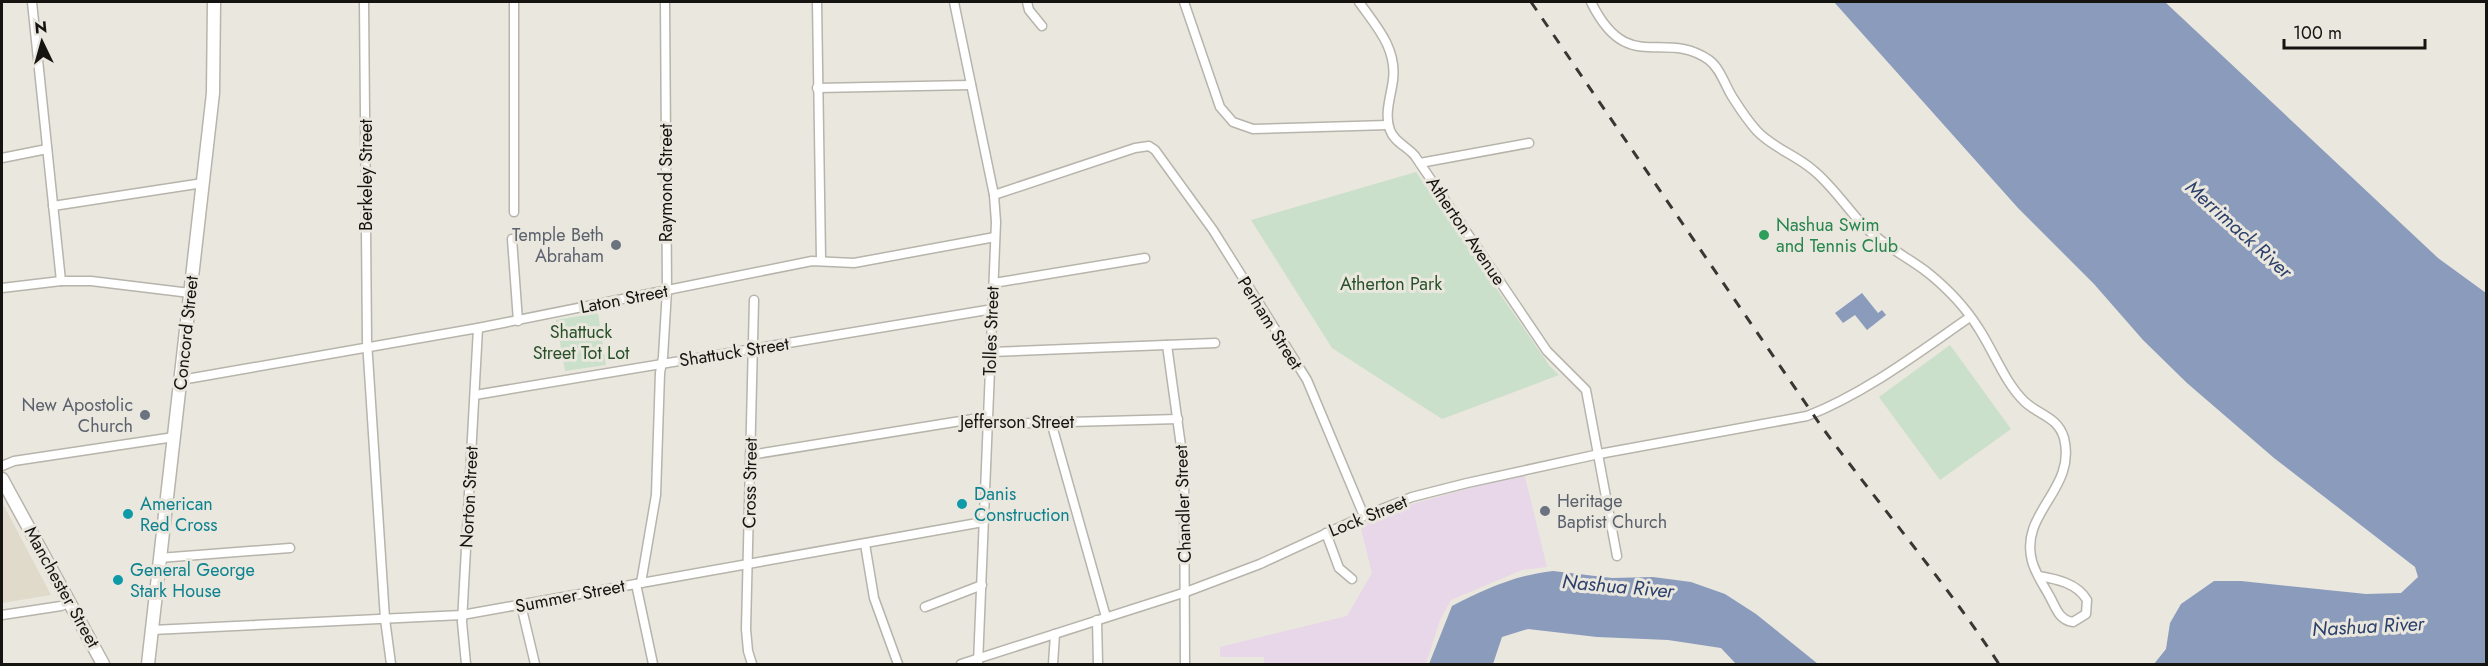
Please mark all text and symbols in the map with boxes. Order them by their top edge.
north arrow [12,12,72,72]
scale bar [2284,12,2425,50]
text: N [33,16,48,40]
text: 100 m [2293,20,2342,46]
street label: Berkeley Street [353,118,379,231]
street label: Raymond Street [653,123,679,242]
street label: Atherton Avenue [1420,171,1512,291]
water label: Merrimack River [2179,173,2299,286]
place label: Nashua Swim and Tennis Club [1776,212,1898,259]
place label: Temple Beth Abraham [512,222,604,269]
marker: Nashua Swim and Tennis Club [1757,228,1771,242]
marker: Temple Beth Abraham [609,238,623,252]
street label: Perham Street [1231,271,1309,375]
park label: Atherton Park [1340,271,1442,297]
street label: Concord Street [167,274,205,391]
street label: Laton Street [578,278,671,320]
street label: Tolles Street [976,285,1006,376]
park label: Shattuck Street Tot Lot [533,319,630,366]
street label: Shattuck Street [677,330,791,374]
place label: New Apostolic Church [22,392,133,439]
marker: New Apostolic Church [138,408,152,422]
street label: Jefferson Street [958,409,1075,435]
street label: Cross Street [736,437,764,529]
street label: Chandler Street [1168,444,1198,563]
street label: Norton Street [453,445,485,549]
place label: Danis Construction [974,481,1070,528]
street label: Lock Street [1325,488,1412,544]
place label: Heritage Baptist Church [1557,488,1667,535]
place label: American Red Cross [140,491,218,538]
marker: Danis Construction [955,497,969,511]
marker: Heritage Baptist Church [1538,504,1552,518]
marker: American Red Cross [121,507,135,521]
street label: Manchester Street [18,521,107,653]
place label: General George Stark House [130,557,255,604]
water label: Nashua River [1561,567,1676,606]
marker: General George Stark House [111,573,125,587]
street label: Summer Street [513,573,628,619]
water label: Nashua River [2311,609,2426,644]

